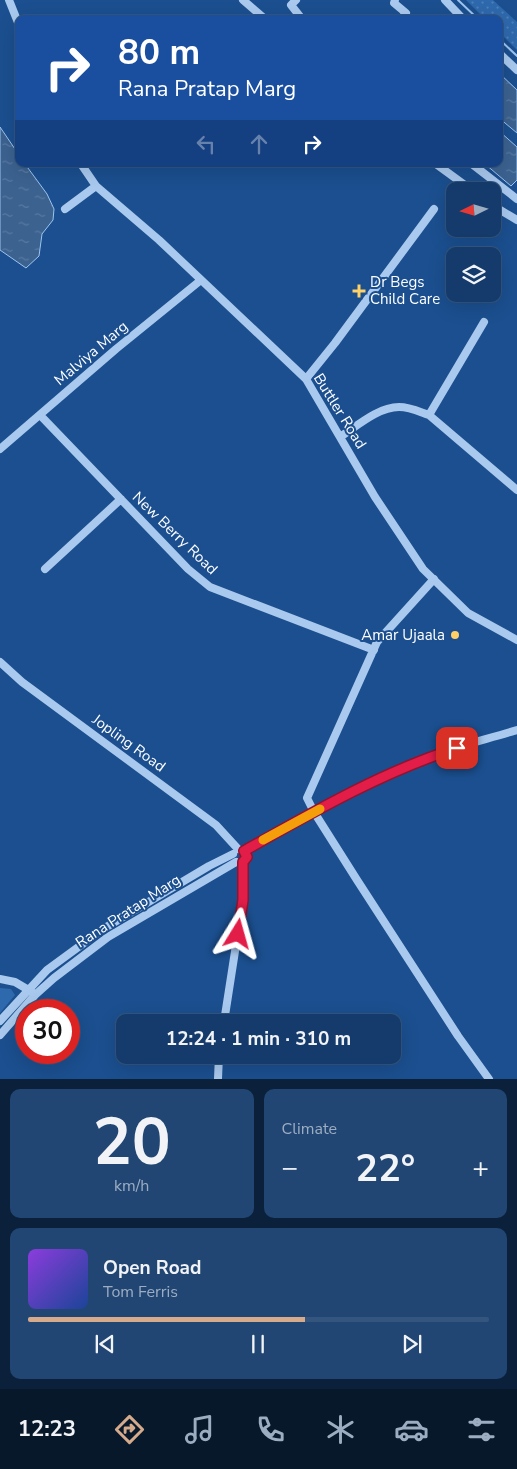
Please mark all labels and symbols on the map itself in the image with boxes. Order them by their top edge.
north arrow [446,182,501,238]
place label: Dr Begs Child Care [370,272,440,309]
marker: Dr Begs Child Care [352,284,366,298]
street label: Malviya Marg [50,316,132,390]
street label: Buttler Road [309,370,371,452]
street label: New Berry Road [128,487,222,579]
place label: Amar Ujaala [361,625,445,645]
marker: Amar Ujaala [449,629,461,641]
street label: Jopling Road [88,709,170,776]
pin [436,727,478,769]
street label: Rana Pratap Marg [72,870,184,952]
position arrow [211,907,263,959]
speed limit sign: 30 [15,999,80,1064]

